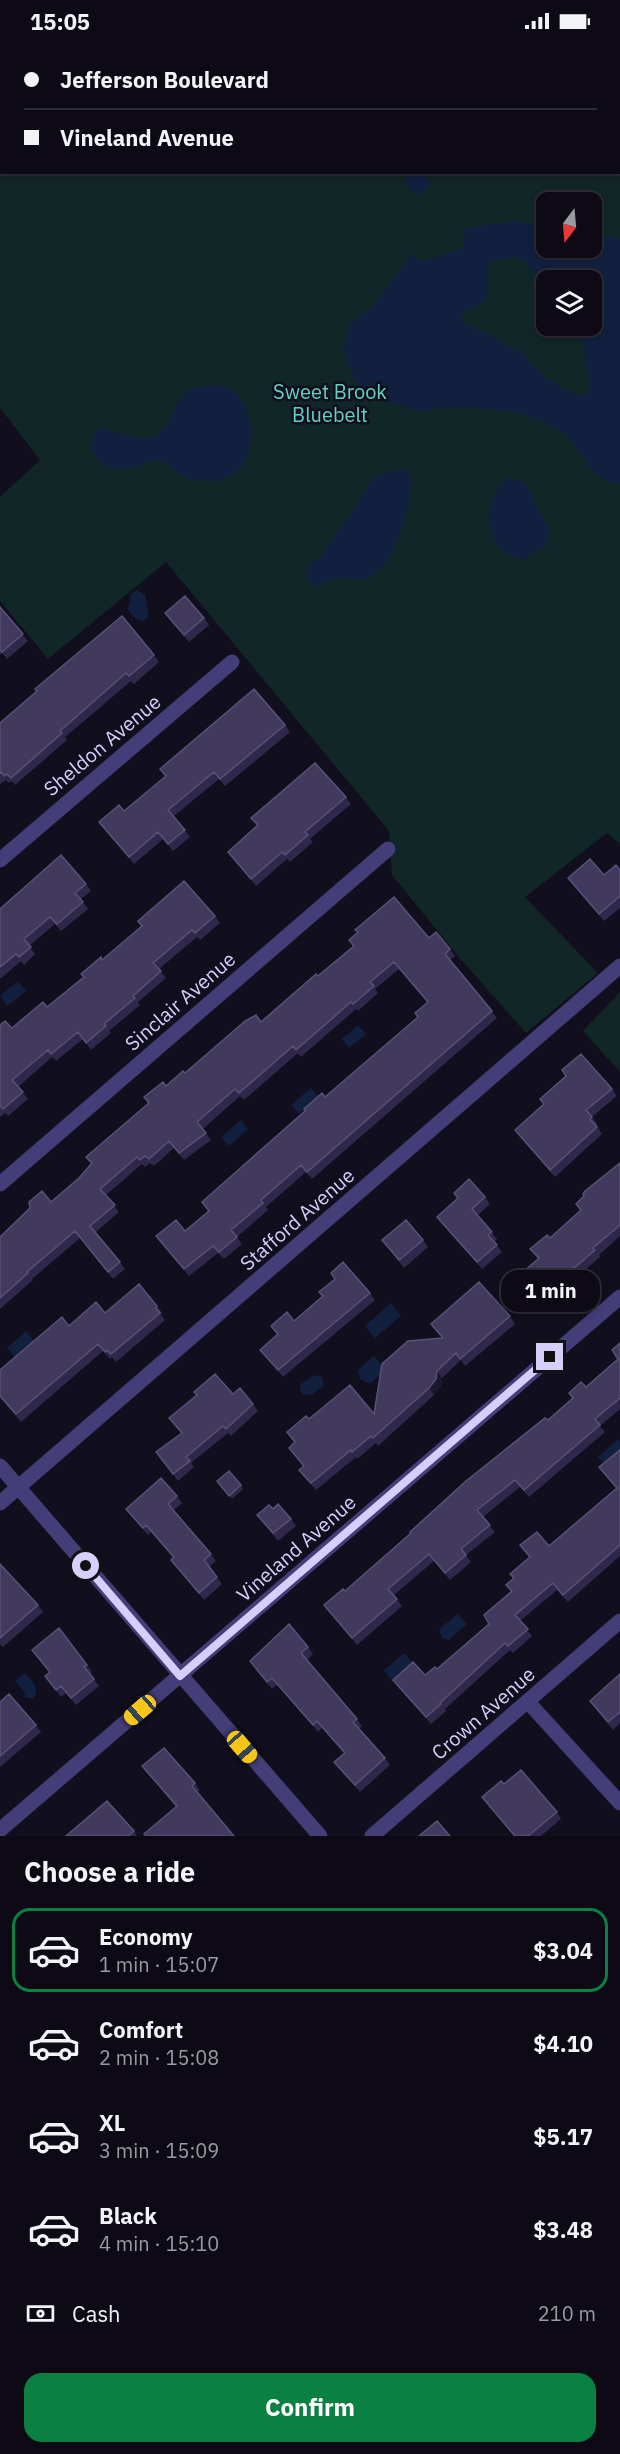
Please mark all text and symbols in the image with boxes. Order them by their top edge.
text: 15:05 [30,7,90,36]
text: Jefferson Boulevard [60,65,269,94]
text: Vineland Avenue [60,123,234,152]
north arrow [536,192,602,258]
map controls [536,192,602,336]
button: layers [536,270,602,336]
park label: Sweet Brook Bluebelt [273,378,387,428]
street label: Sheldon Avenue [38,688,166,802]
street label: Sinclair Avenue [119,946,241,1056]
street label: Stafford Avenue [234,1162,360,1276]
callout: 1 min [500,1270,600,1312]
text: 1 min [524,1277,577,1304]
route end [536,1343,563,1370]
street label: Vineland Avenue [230,1489,362,1607]
route start [72,1552,99,1579]
street label: Crown Avenue [425,1660,541,1765]
car [121,1691,159,1729]
car [223,1728,261,1766]
text: Choose a ride [24,1854,195,1889]
text: Economy [99,1922,193,1951]
icon: car [27,1923,81,1977]
text: $3.04 [533,1936,593,1965]
text: 1 min · 15:07 [99,1951,219,1978]
text: Comfort [99,2015,183,2044]
icon: car [27,2016,81,2070]
text: $4.10 [533,2029,593,2058]
text: 2 min · 15:08 [99,2044,219,2071]
text: XL [99,2108,125,2137]
icon: car [27,2109,81,2163]
text: $5.17 [533,2122,593,2151]
text: 3 min · 15:09 [99,2137,219,2164]
text: Black [99,2201,157,2230]
icon: car [27,2202,81,2256]
text: $3.48 [533,2215,593,2244]
text: 4 min · 15:10 [99,2230,219,2257]
icon: cash [24,2297,57,2330]
text: Cash [72,2299,121,2328]
text: 210 m [538,2300,596,2327]
button: Confirm [24,2373,596,2442]

